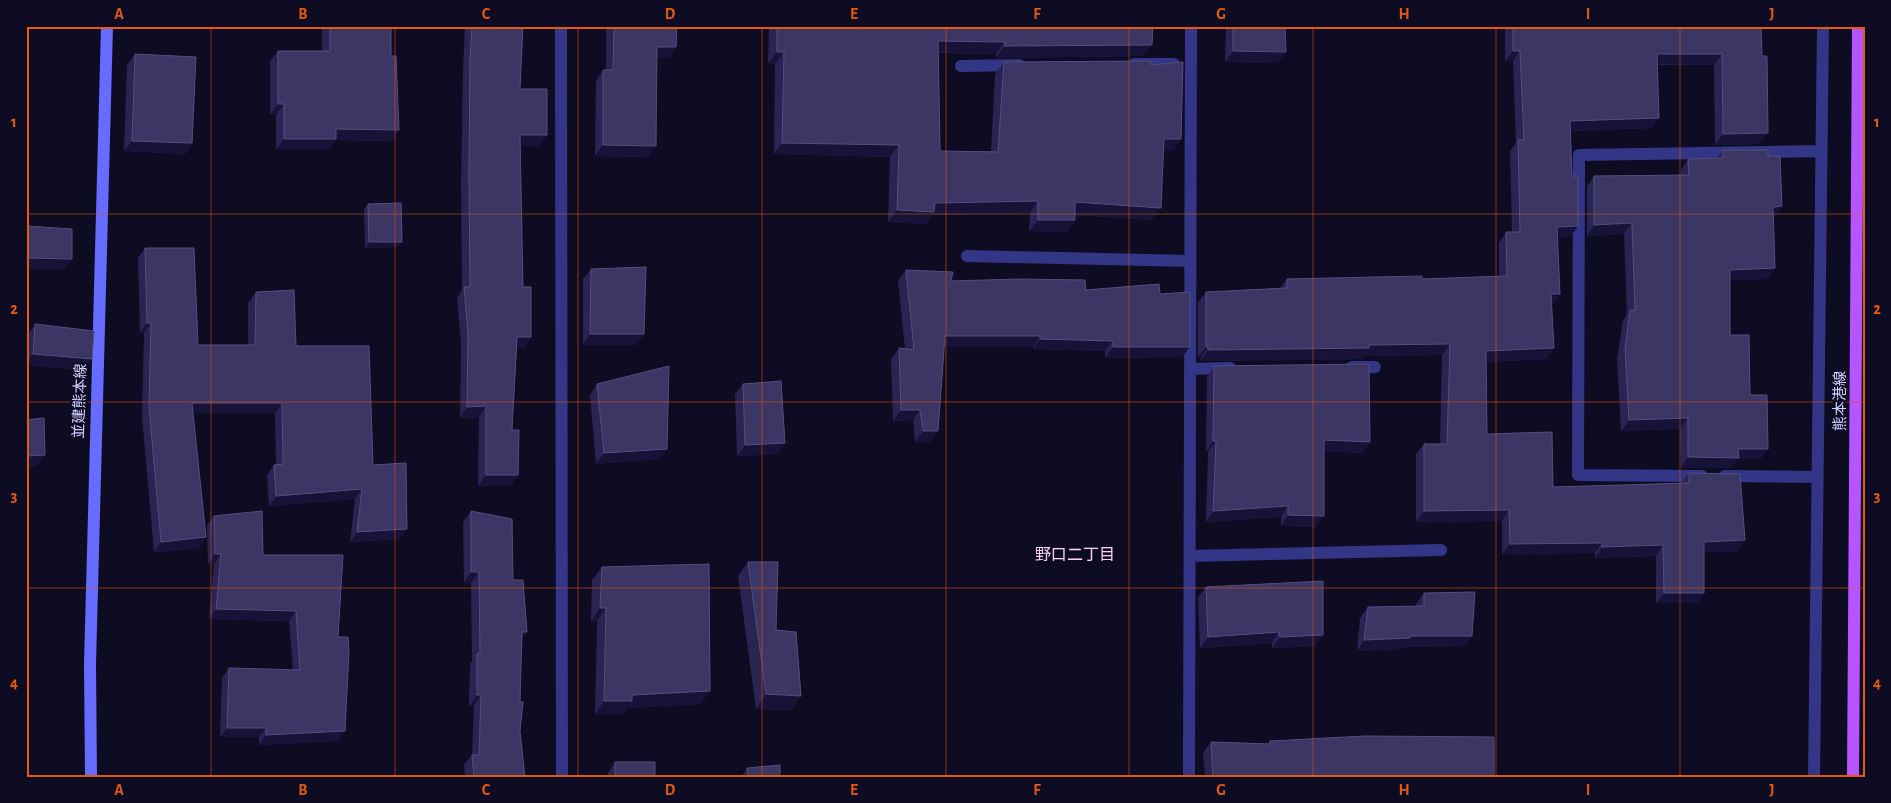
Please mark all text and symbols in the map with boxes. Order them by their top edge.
text: A [114,6,124,22]
text: B [298,6,308,22]
text: C [482,6,491,22]
text: D [665,6,676,22]
text: E [850,6,858,22]
text: F [1033,6,1041,22]
text: G [1216,6,1226,22]
text: H [1398,6,1410,22]
text: I [1586,6,1590,22]
text: J [1769,6,1775,22]
text: 1 [11,114,17,130]
text: 1 [1874,114,1880,130]
text: 2 [10,301,18,317]
text: 2 [1873,301,1881,317]
street label: 並建熊本線 [70,363,89,439]
street label: 熊本港線 [1832,371,1848,431]
text: 3 [11,488,18,504]
text: 3 [1874,488,1881,504]
district label: 野口二丁目 [1035,546,1115,563]
text: 4 [10,675,18,691]
text: 4 [1873,675,1881,691]
text: A [114,782,124,798]
text: B [298,782,308,798]
text: C [482,782,491,798]
text: D [665,782,676,798]
text: E [850,782,858,798]
text: F [1033,782,1041,798]
text: G [1216,782,1226,798]
text: H [1398,782,1410,798]
text: I [1586,782,1590,798]
text: J [1769,782,1775,798]

